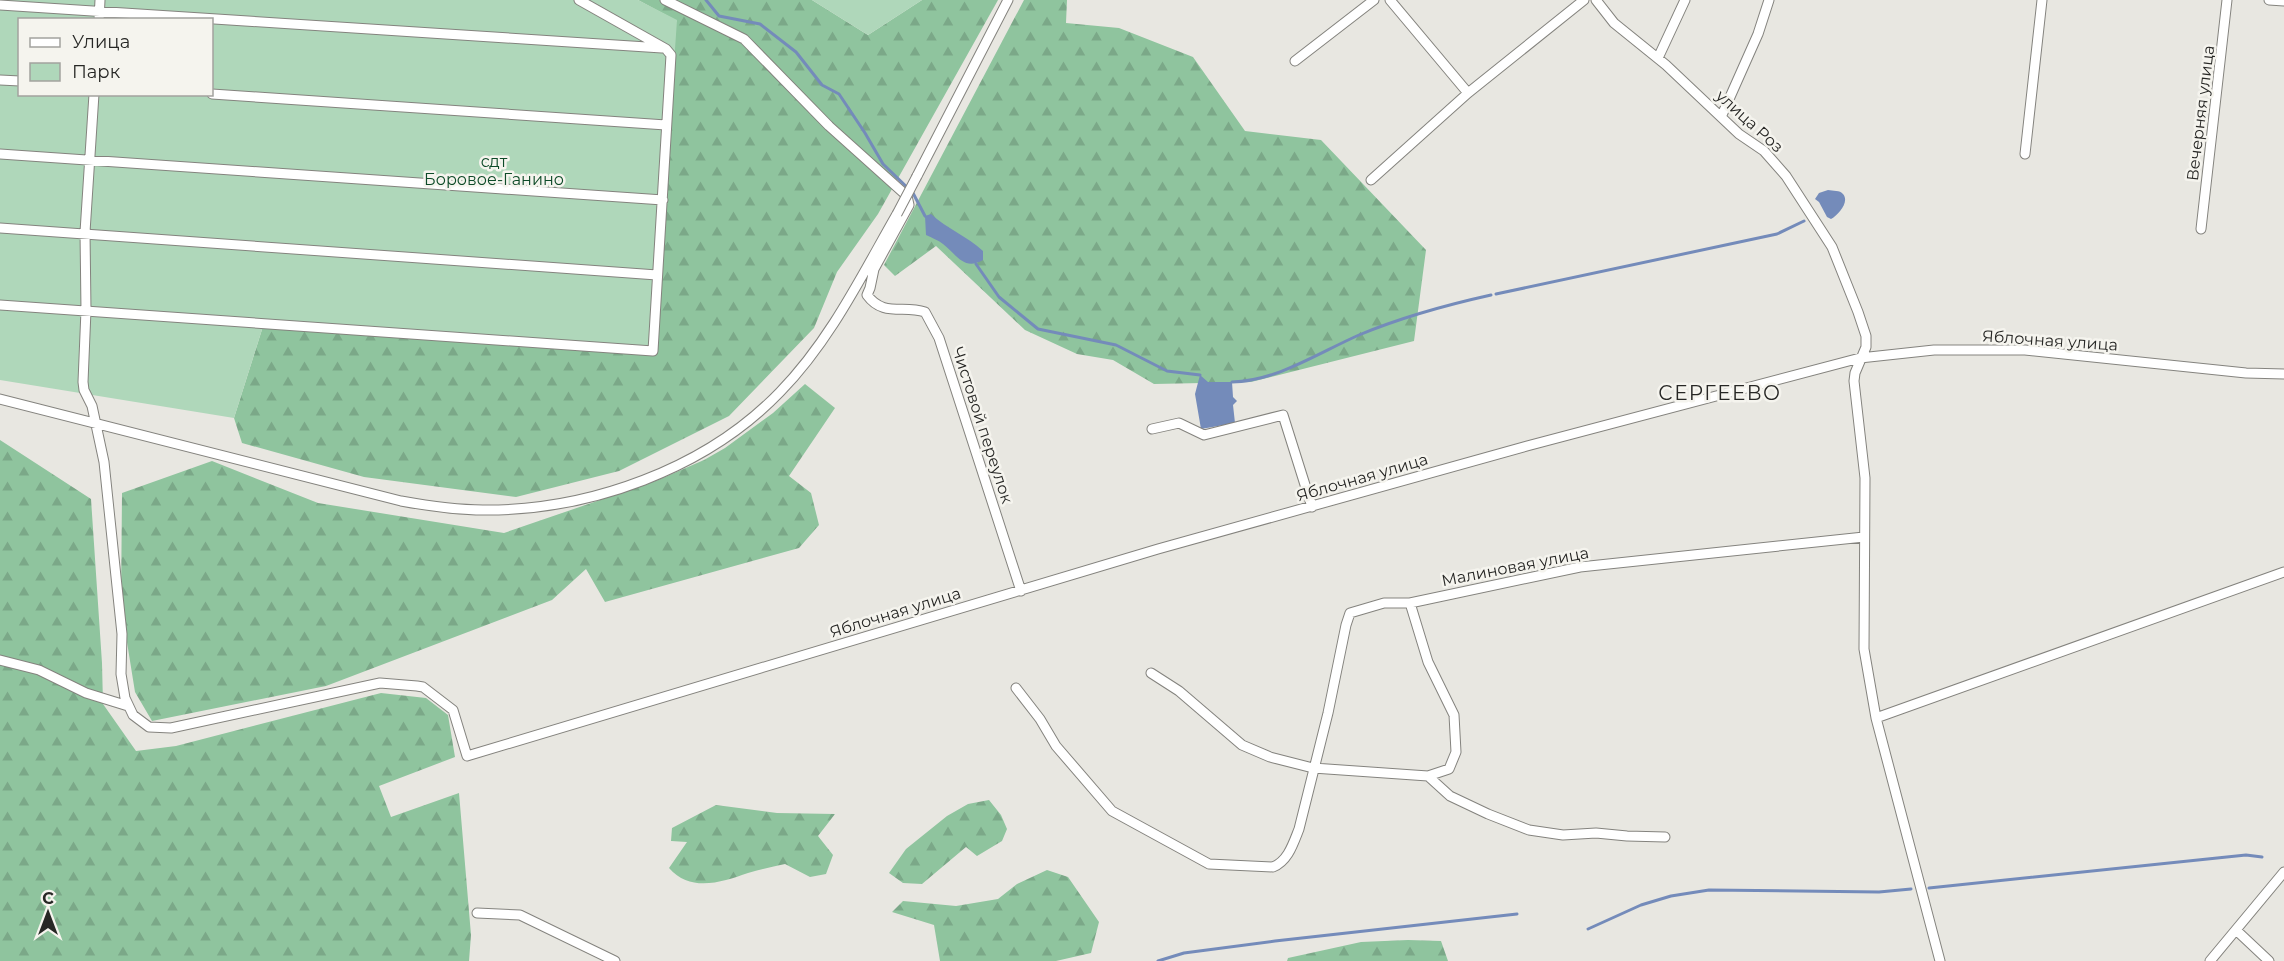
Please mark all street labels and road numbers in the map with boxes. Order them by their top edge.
street label: Вечерняя улица [2183,44,2218,182]
street label: улица Роз [1711,86,1787,157]
street label: Яблочная улица [1981,326,2118,355]
street label: Чистовой переулок [948,345,1017,506]
street label: Яблочная улица [1294,450,1430,505]
street label: Малиновая улица [1440,543,1590,590]
street label: Яблочная улица [827,584,963,641]

